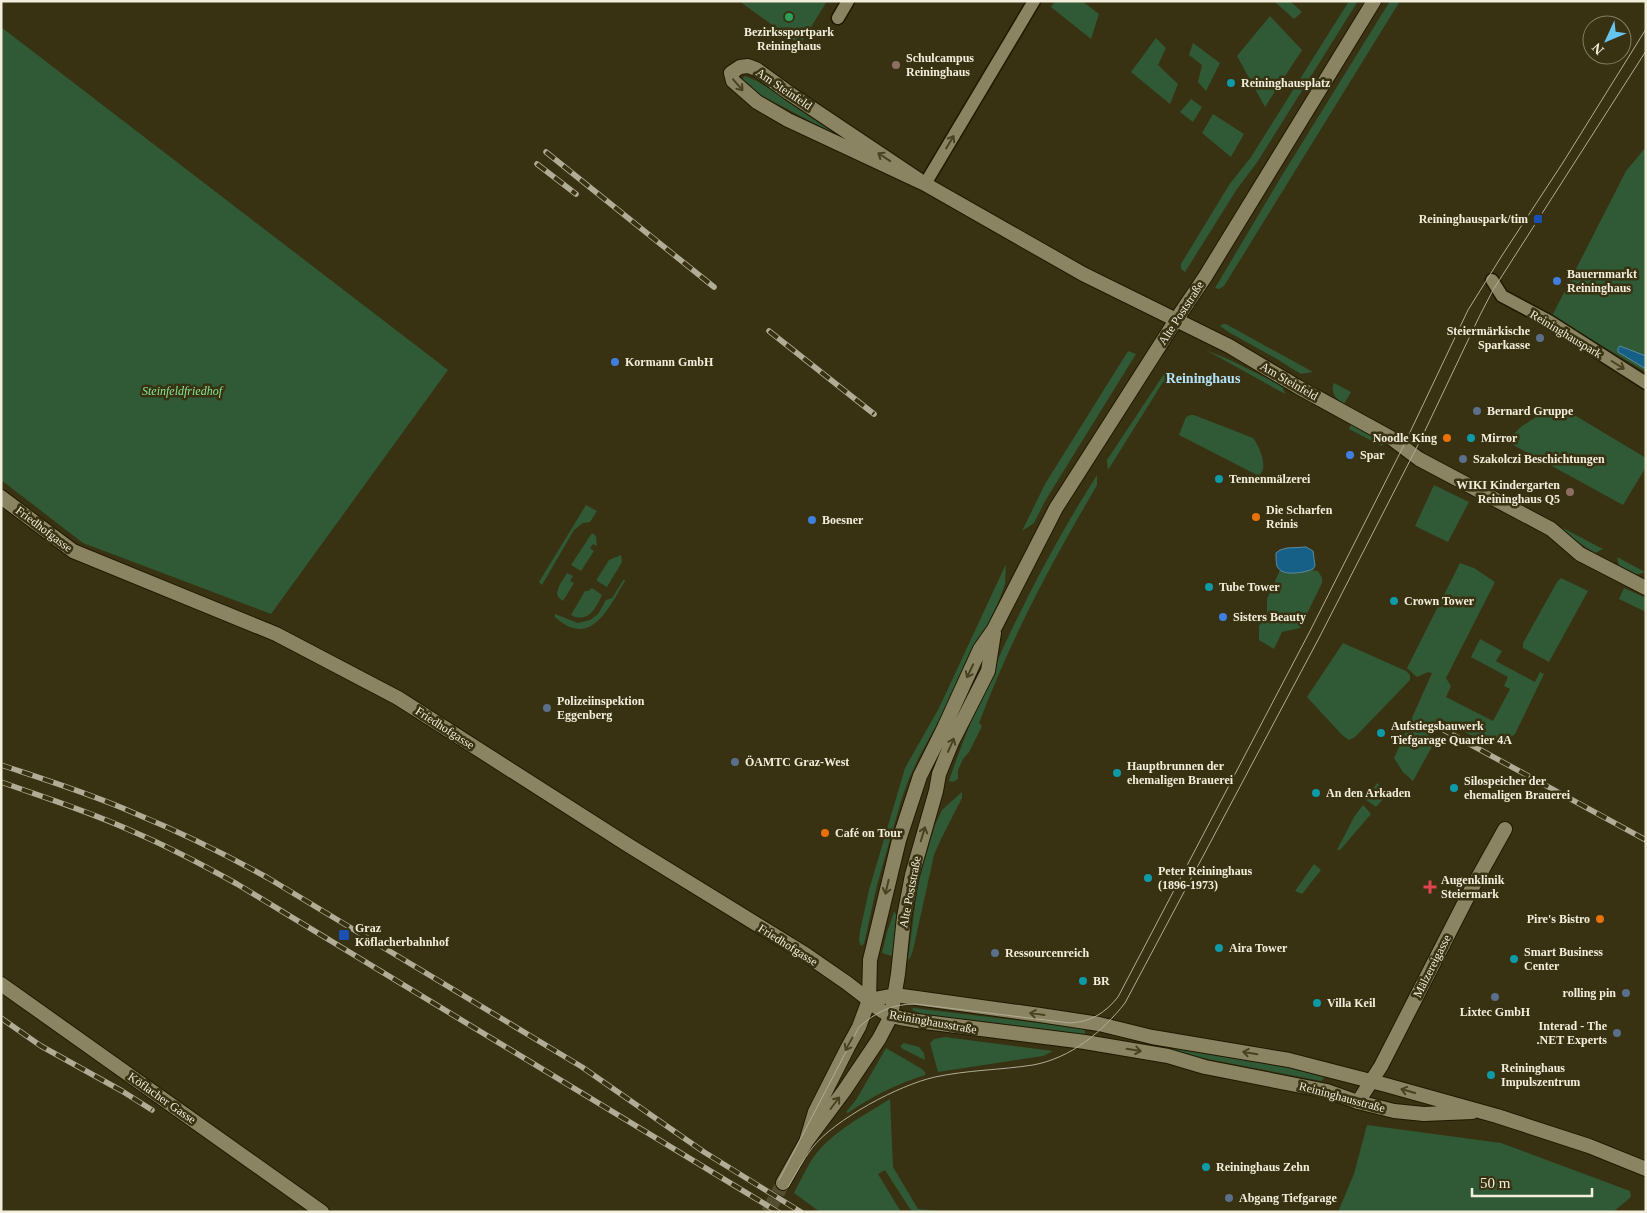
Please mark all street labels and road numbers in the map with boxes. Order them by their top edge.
street label: Am Steinfeld [753,65,815,113]
street label: Alte Poststraße [1155,279,1207,347]
street label: Reininghauspark [1528,307,1604,361]
street label: Am Steinfeld [1258,359,1320,403]
street label: Friedhofgasse [13,503,75,555]
street label: Friedhofgasse [413,704,477,752]
street label: Alte Poststraße [896,855,924,929]
street label: Friedhofgasse [756,921,820,969]
street label: Mälzereigasse [1410,932,1454,1000]
street label: Reininghausstraße [888,1007,978,1037]
street label: Köflacher Gasse [125,1069,199,1127]
street label: Reininghausstraße [1297,1079,1387,1115]

